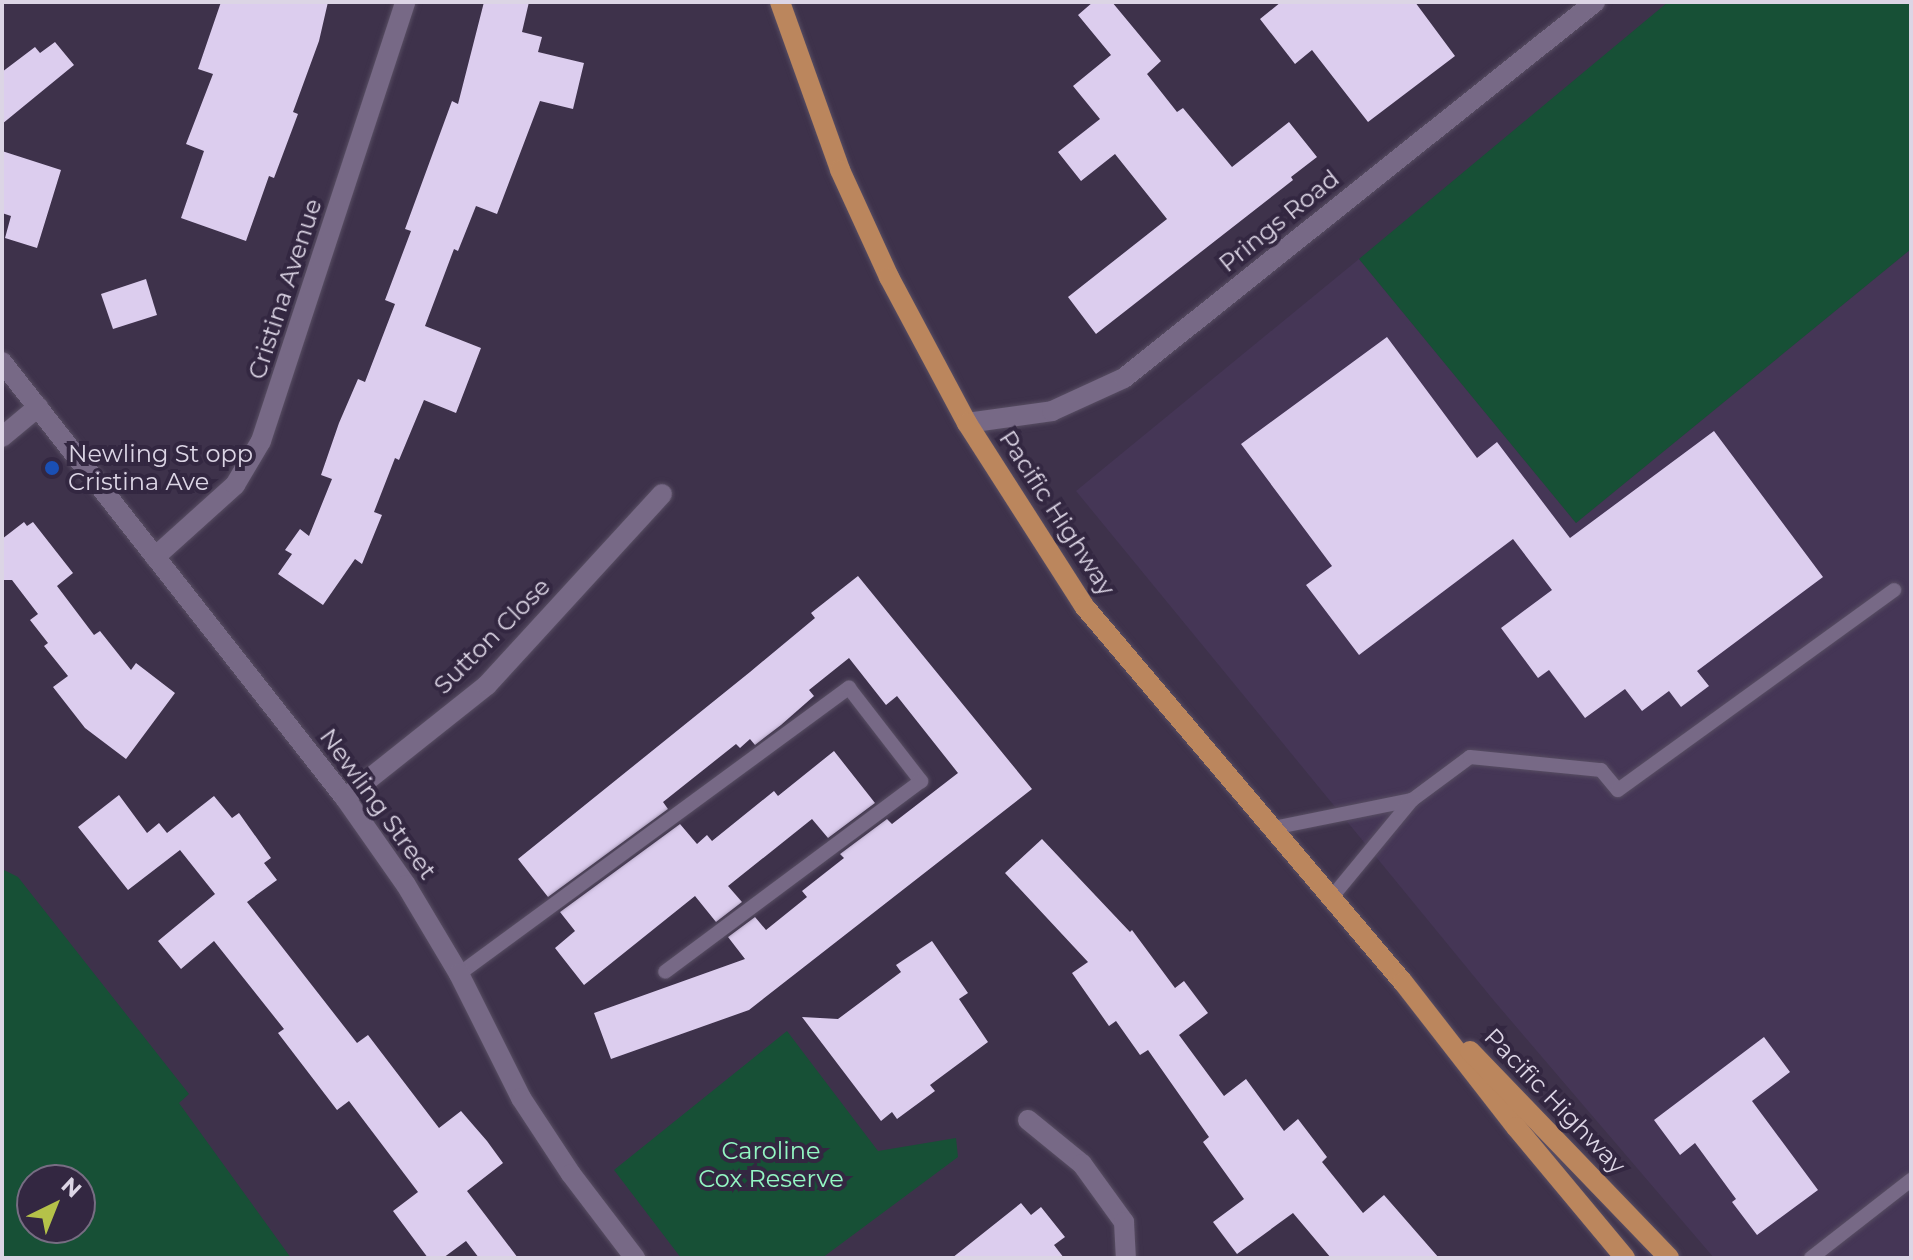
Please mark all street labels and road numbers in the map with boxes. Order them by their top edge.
street label: Prings Road [1213,164,1345,278]
street label: Cristina Avenue [242,195,328,383]
street label: Pacific Highway [993,425,1121,601]
street label: Sutton Close [428,572,556,700]
street label: Newling Street [314,723,442,885]
street label: Pacific Highway [1478,1022,1632,1180]

